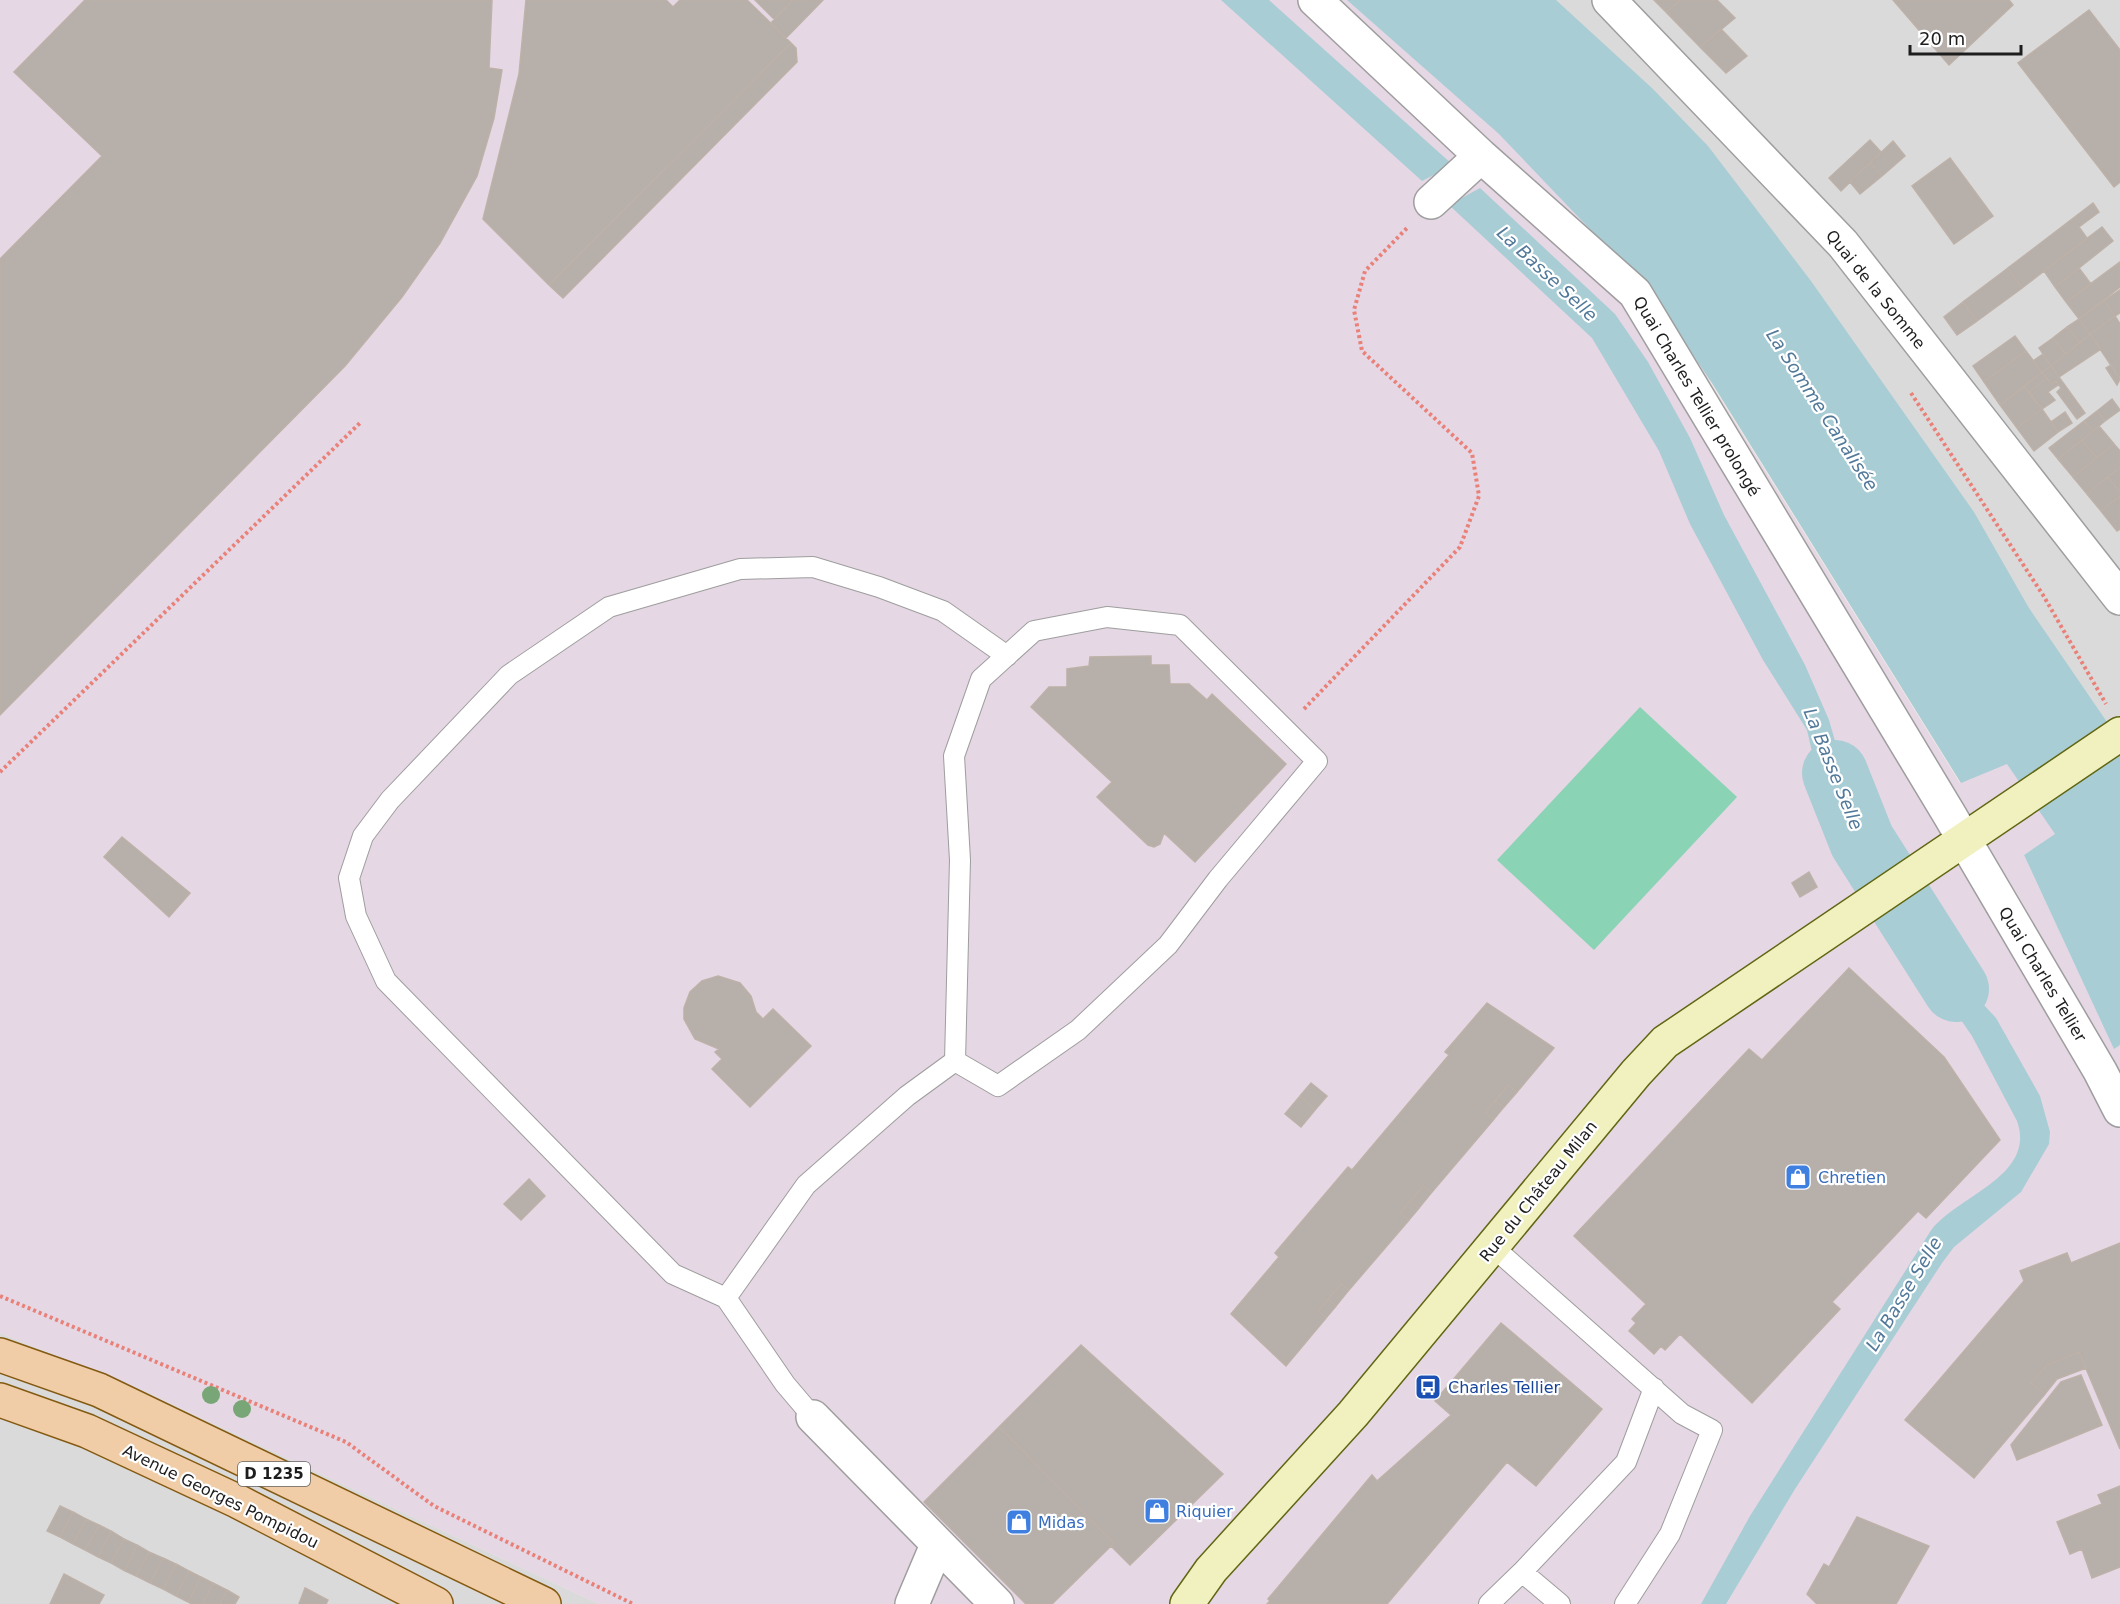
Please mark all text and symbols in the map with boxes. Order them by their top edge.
scale bar [1910,18,2021,56]
text: 20 m [1919,28,1965,49]
water label: La Basse Selle [1493,222,1602,325]
street label: Quai de la Somme [1822,226,1929,353]
street label: Quai Charles Tellier prolongé [1629,293,1764,500]
water label: La Somme Canalisée [1762,325,1883,495]
water label: La Basse Selle [1800,705,1867,833]
street label: Quai Charles Tellier [1995,903,2091,1046]
street label: Rue du Château Milan [1476,1117,1601,1266]
shop icon: Chretien [1783,1162,1813,1192]
place label: Chretien [1818,1168,1886,1187]
water label: La Basse Selle [1861,1233,1946,1355]
bus stop icon: Charles Tellier [1413,1372,1443,1402]
place label: Charles Tellier [1448,1378,1560,1397]
street label: Avenue Georges Pompidou [120,1441,322,1552]
road number: D 1235 [238,1462,310,1486]
shop icon: Riquier [1142,1496,1172,1526]
place label: Riquier [1176,1502,1233,1521]
shop icon: Midas [1004,1507,1034,1537]
place label: Midas [1038,1513,1085,1532]

